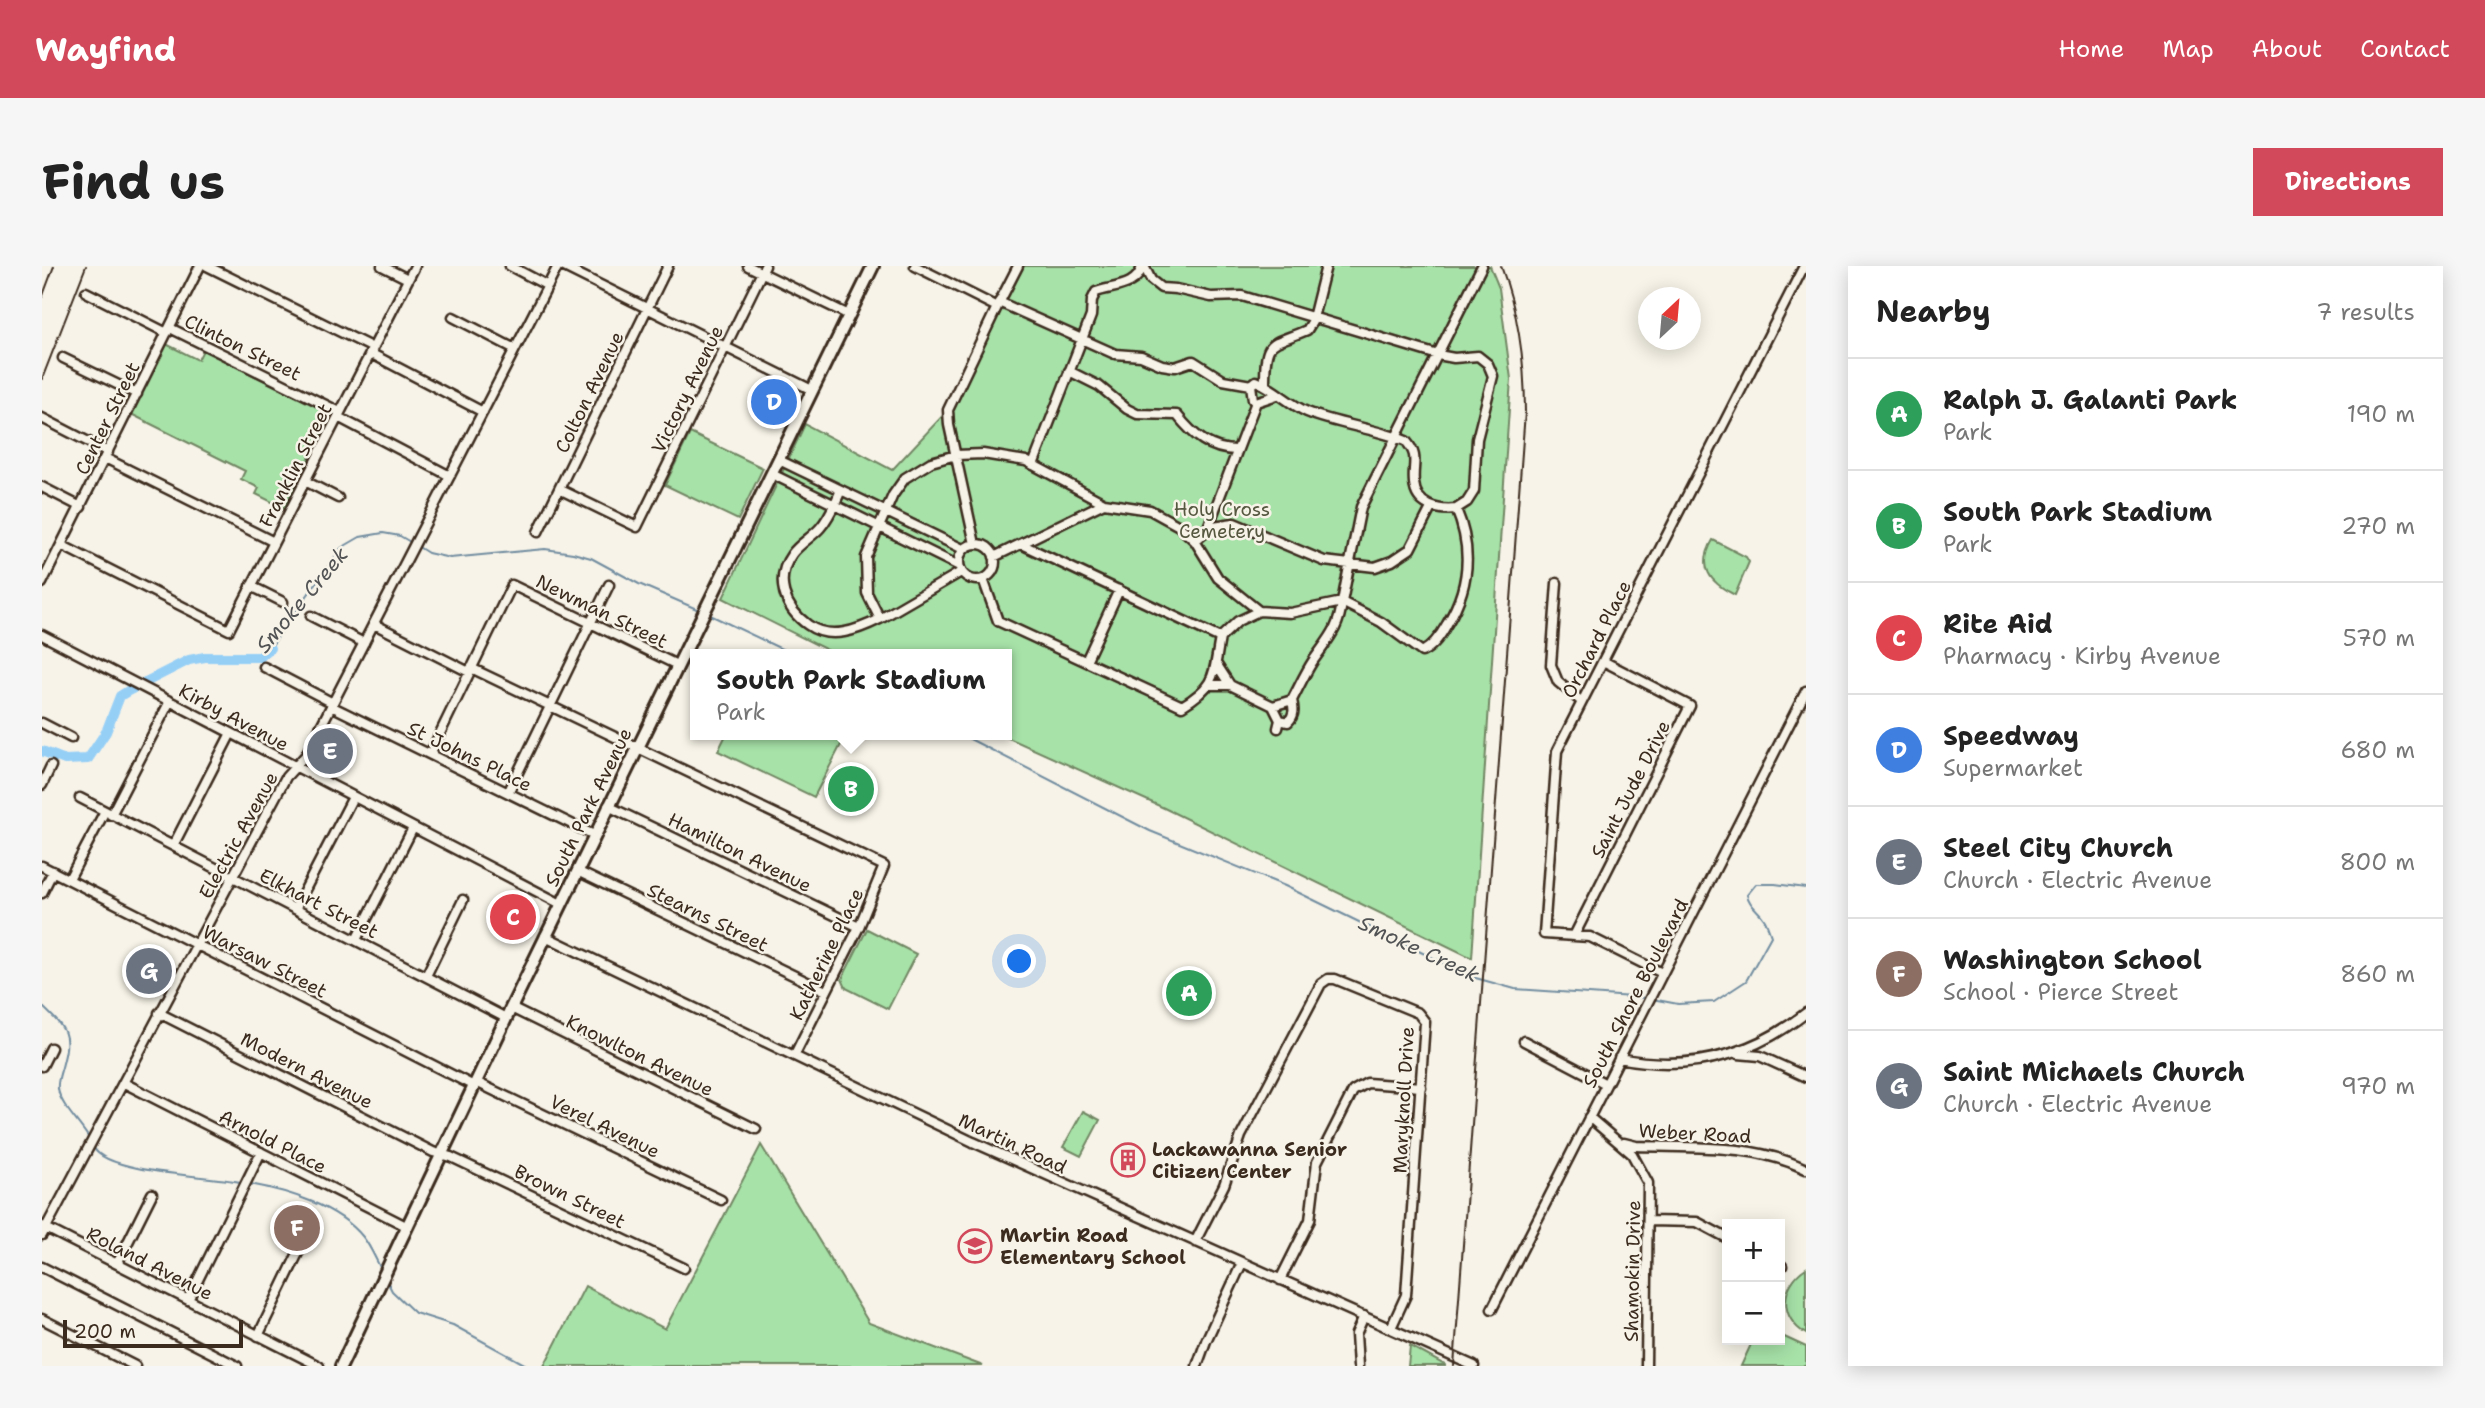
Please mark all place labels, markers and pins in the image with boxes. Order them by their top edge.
pin: D [751,376,797,428]
pin: E [307,725,353,777]
pin: B [828,763,874,815]
pin: C [490,891,536,943]
pin: G [126,945,172,997]
pin: A [1166,967,1212,1019]
place label: Lackawanna Senior Citizen Center [1152,1137,1347,1184]
building icon: Lackawanna Senior Citizen Center [1109,1141,1147,1179]
pin: F [274,1202,320,1254]
place label: Martin Road Elementary School [1000,1223,1186,1270]
school or university icon: Martin Road Elementary School [956,1227,994,1265]

